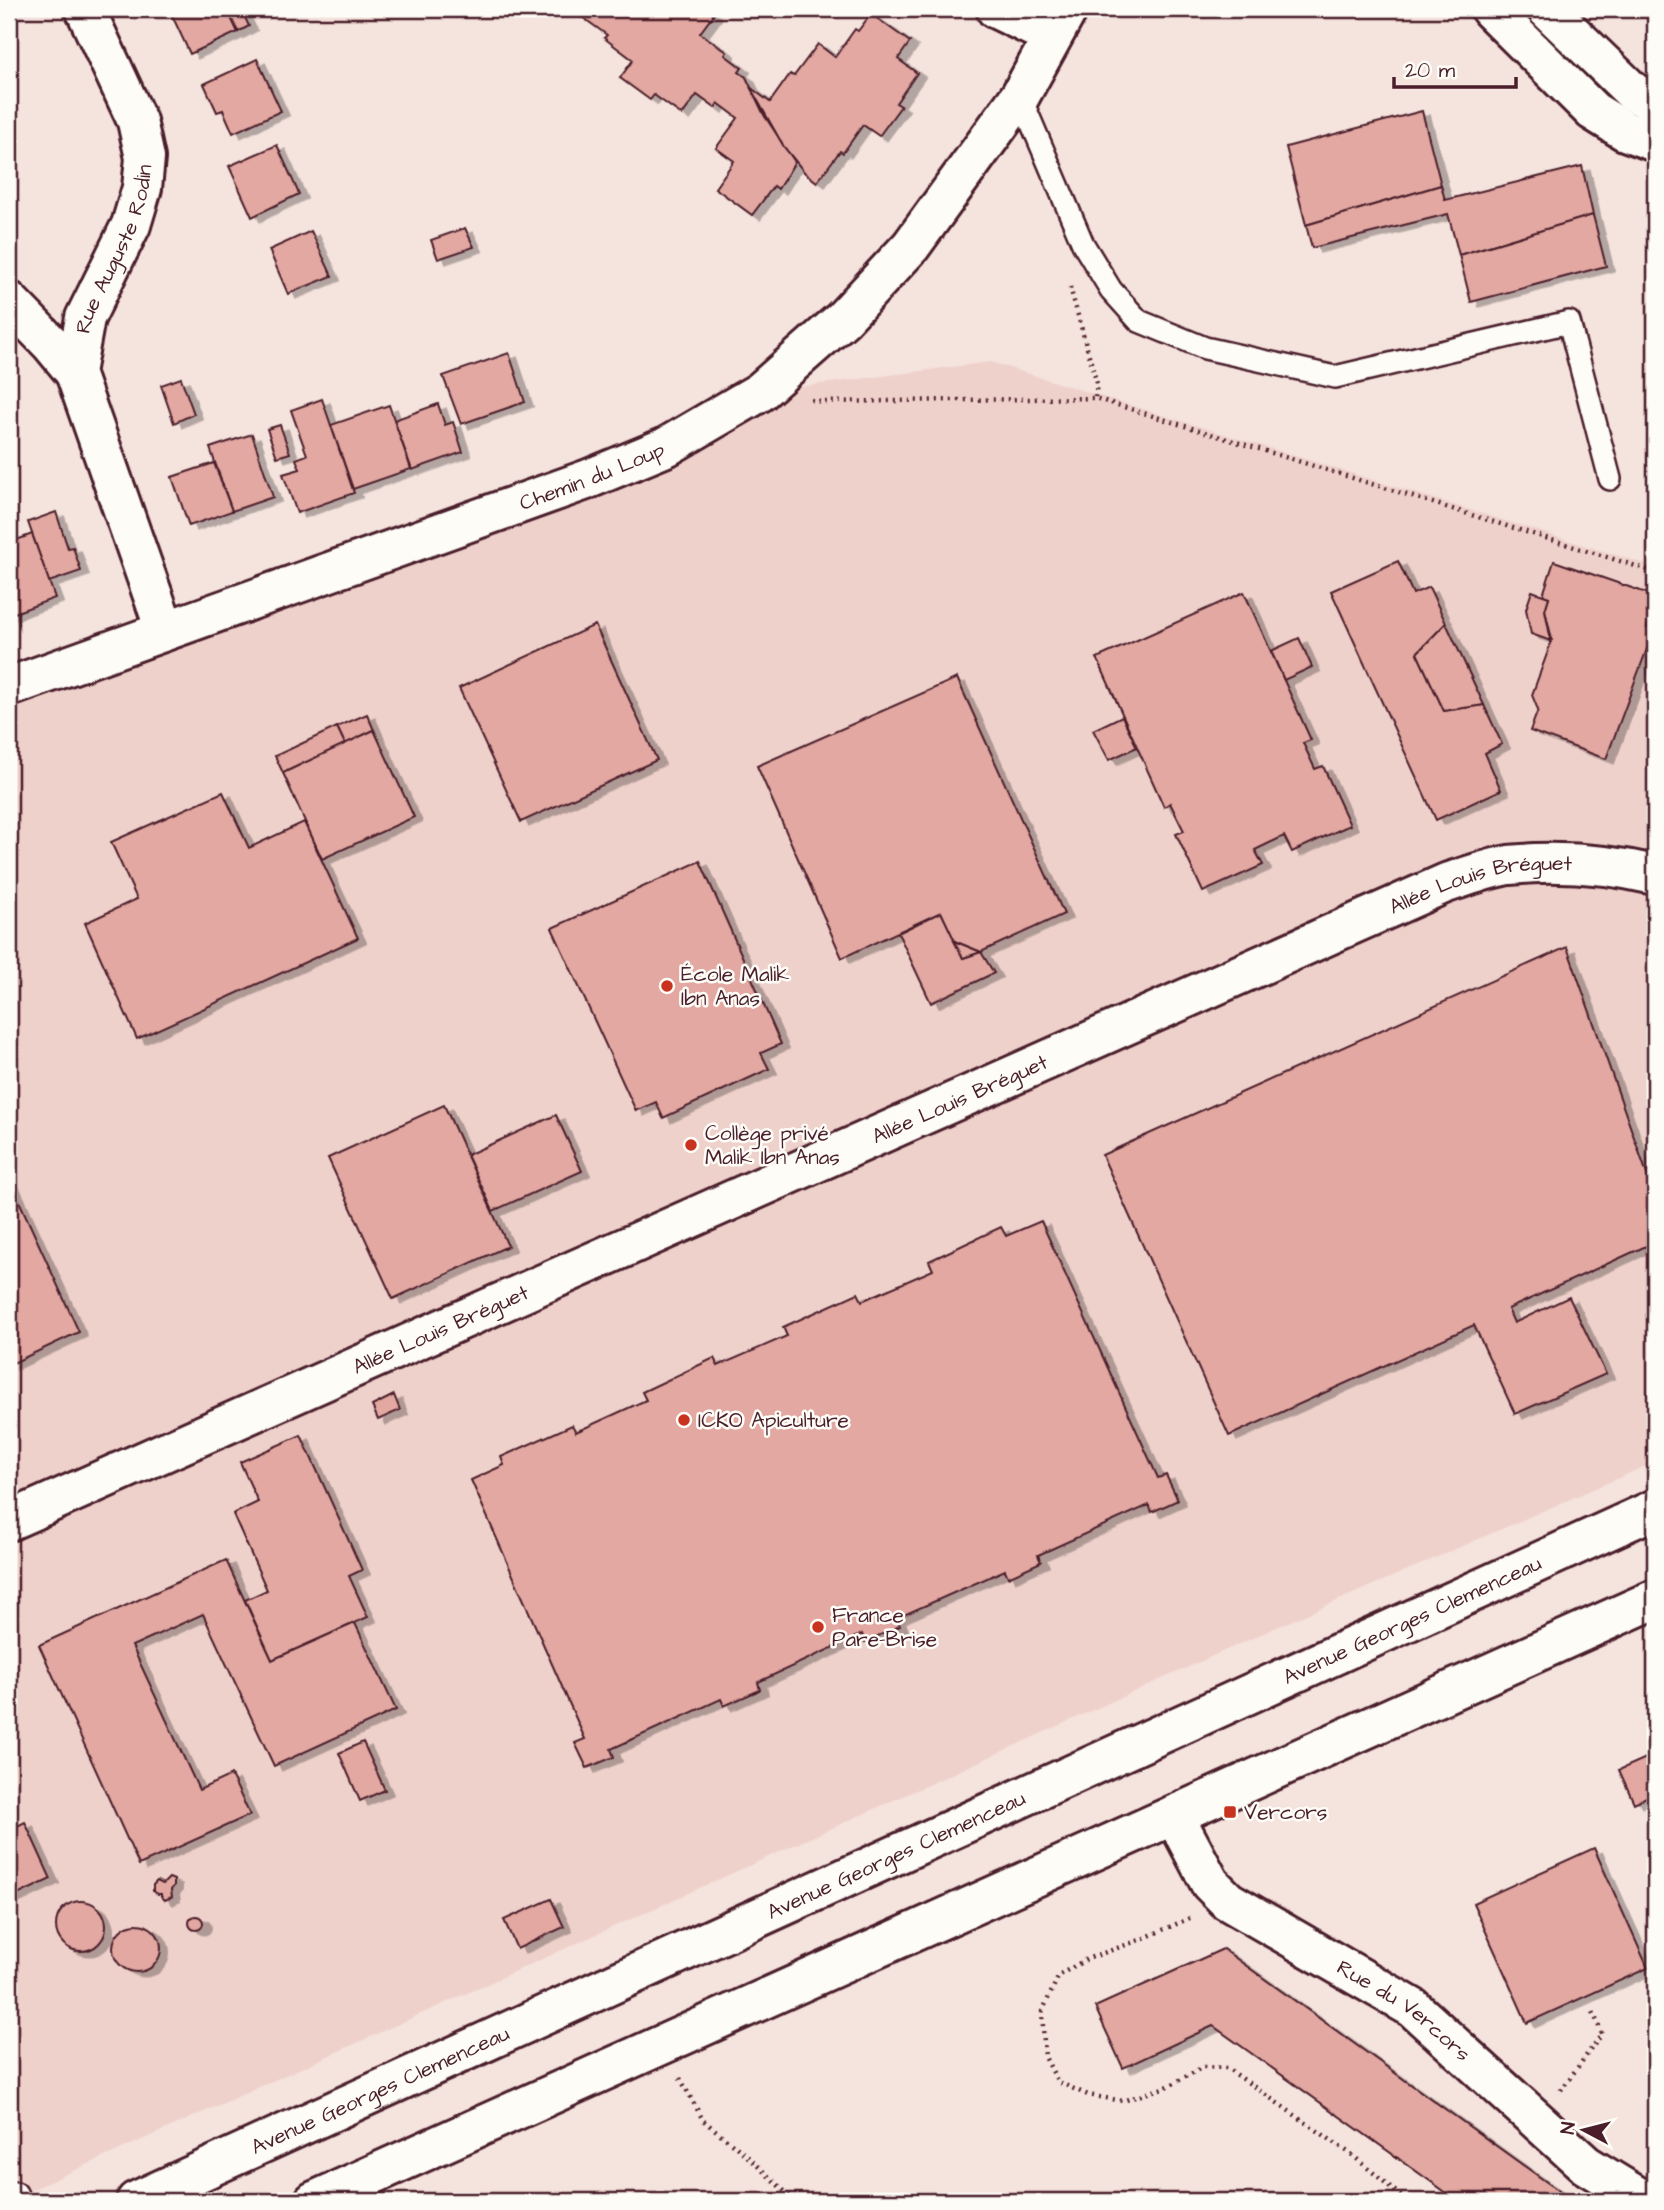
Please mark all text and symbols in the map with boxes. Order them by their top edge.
scale bar [1394,46,1517,90]
text: 20 m [1405,56,1456,85]
street label: Rue Auguste Rodin [68,163,159,336]
street label: Chemin du Loup [515,435,670,517]
street label: Allée Louis Bréguet [1384,848,1573,921]
place label: École Malik Ibn Anas [681,960,789,1013]
marker: École Malik Ibn Anas [659,978,675,994]
street label: Allée Louis Bréguet [867,1047,1053,1151]
place label: Collège privé Malik Ibn Anas [705,1119,840,1172]
marker: Collège privé Malik Ibn Anas [683,1137,699,1153]
street label: Allée Louis Bréguet [348,1278,533,1381]
place label: ICKO Apiculture [698,1406,849,1436]
marker: ICKO Apiculture [676,1412,692,1428]
street label: Avenue Georges Clemenceau [1278,1548,1546,1691]
place label: France Pare-Brise [832,1601,937,1654]
marker: France Pare-Brise [810,1619,826,1635]
street label: Avenue Georges Clemenceau [762,1783,1030,1926]
place label: Vercors [1244,1798,1327,1827]
marker: Vercors [1222,1804,1238,1820]
street label: Rue du Vercors [1332,1953,1477,2068]
street label: Avenue Georges Clemenceau [246,2018,514,2161]
north arrow [1548,2094,1618,2164]
text: N [1554,2120,1583,2136]

